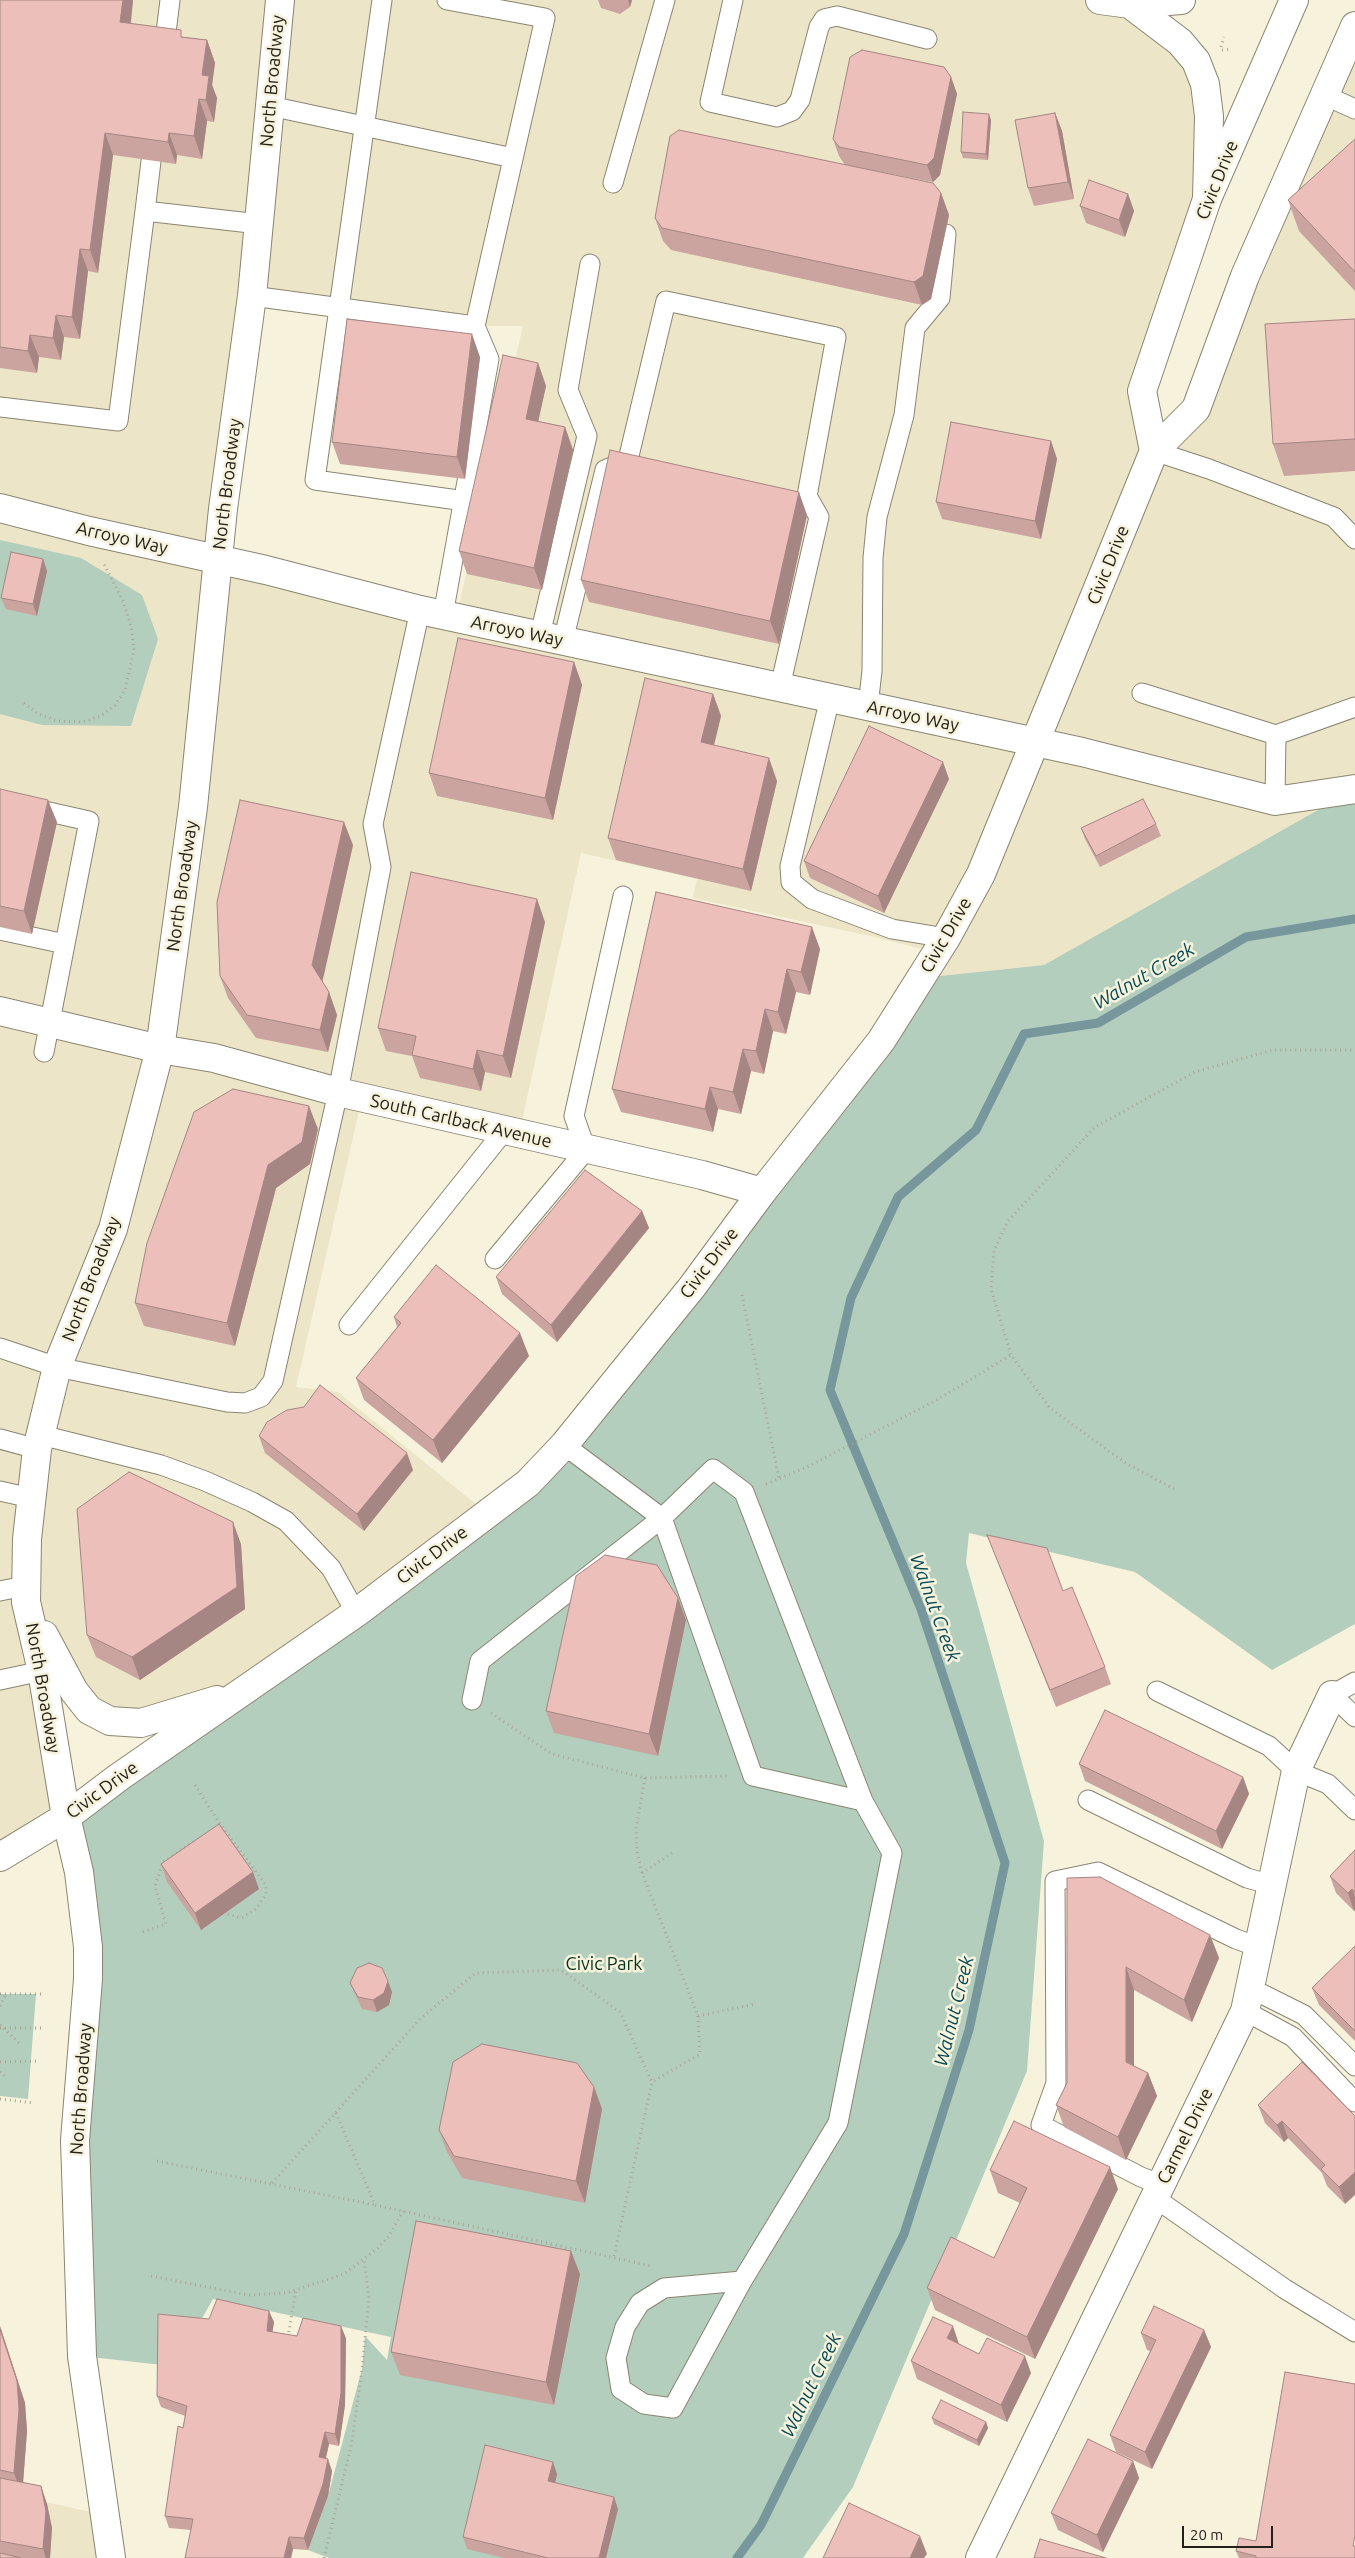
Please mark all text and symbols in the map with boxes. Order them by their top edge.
street label: North Broadway [255,14,289,148]
street label: Civic Drive [1191,137,1243,223]
street label: North Broadway [208,417,246,551]
street label: Arroyo Way [74,517,170,559]
street label: Civic Drive [1082,522,1134,608]
street label: Arroyo Way [469,611,565,651]
street label: Arroyo Way [865,696,961,736]
street label: North Broadway [162,819,202,953]
street label: Civic Drive [916,893,976,977]
water label: Walnut Creek [1089,938,1199,1014]
street label: South Carlback Avenue [368,1090,554,1152]
street label: North Broadway [57,1213,125,1345]
street label: Civic Drive [675,1223,743,1303]
street label: Civic Drive [392,1521,472,1589]
water label: Walnut Creek [905,1551,965,1665]
street label: North Broadway [21,1621,65,1755]
street label: Civic Drive [62,1757,142,1823]
park label: Civic Park [566,1953,642,1975]
water label: Walnut Creek [929,1953,979,2069]
street label: North Broadway [66,2022,96,2156]
street label: Carmel Drive [1153,2085,1217,2187]
water label: Walnut Creek [776,2329,846,2441]
scale bar [1185,2516,1276,2548]
text: 20 m [1190,2526,1223,2543]

